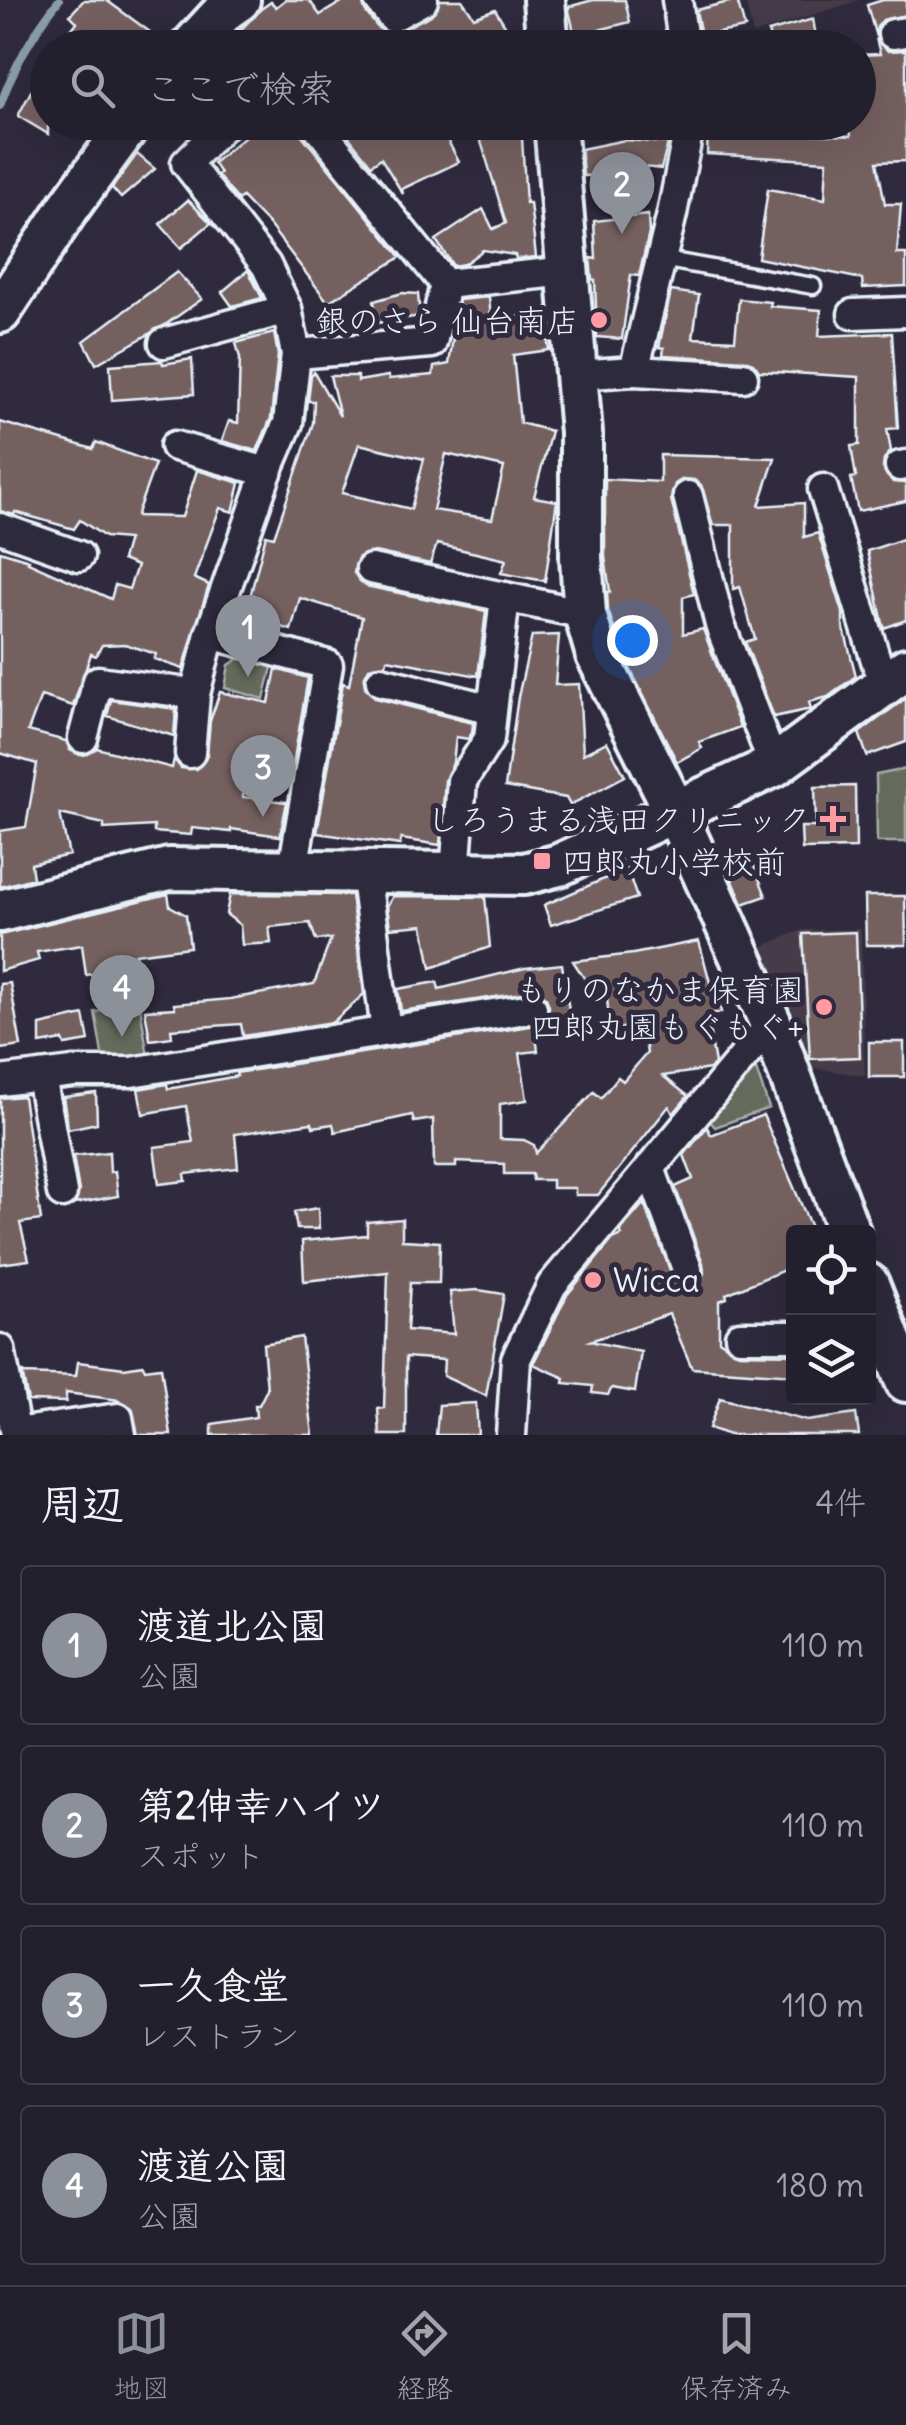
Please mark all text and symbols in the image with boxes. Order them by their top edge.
search box [30,30,876,140]
icon: search [65,58,120,113]
text: ここで検索 [145,65,335,112]
pin: 2 [590,152,654,234]
place label: 銀のさら 仙台南店 [315,300,579,341]
marker: 銀のさら 仙台南店 [588,309,610,331]
pin: 1 [216,594,280,677]
your location [607,615,658,666]
pin: 3 [230,734,296,817]
place label: しろうまる浅田クリニック [427,799,810,840]
marker: しろうまる浅田クリニック [820,806,846,832]
place label: 四郎丸小学校前 [562,841,786,882]
marker: 四郎丸小学校前 [531,850,553,872]
pin: 4 [90,954,154,1037]
place label: もりのなかま保育園 四郎丸園もぐもぐ+ [516,969,804,1047]
marker: もりのなかま保育園 四郎丸園もぐもぐ+ [813,996,835,1018]
map controls [786,1225,876,1405]
button: locate [786,1225,876,1315]
place label: Wicca [613,1260,700,1301]
marker: Wicca [582,1269,604,1291]
button: layers [786,1315,876,1405]
text: 周辺 [40,1478,124,1530]
text: 4件 [816,1482,866,1523]
text: 渡道北公園 [137,1602,327,1649]
text: 1 [68,1625,81,1666]
text: 110 m [782,1625,864,1666]
text: 公園 [137,1655,201,1696]
text: 第2伸幸ハイツ [137,1782,386,1829]
text: 2 [66,1805,83,1846]
text: 110 m [782,1805,864,1846]
text: スポット [137,1835,265,1876]
text: 一久食堂 [137,1962,289,2009]
text: 3 [65,1985,84,2026]
text: 110 m [782,1985,864,2026]
text: レストラン [137,2015,300,2056]
text: 渡道公園 [137,2142,289,2189]
text: 4 [65,2165,84,2206]
text: 180 m [776,2165,864,2206]
text: 公園 [137,2195,201,2236]
tab: 地図 [114,2306,170,2406]
tab: 経路 [397,2306,453,2406]
tab: 保存済み [680,2306,792,2406]

